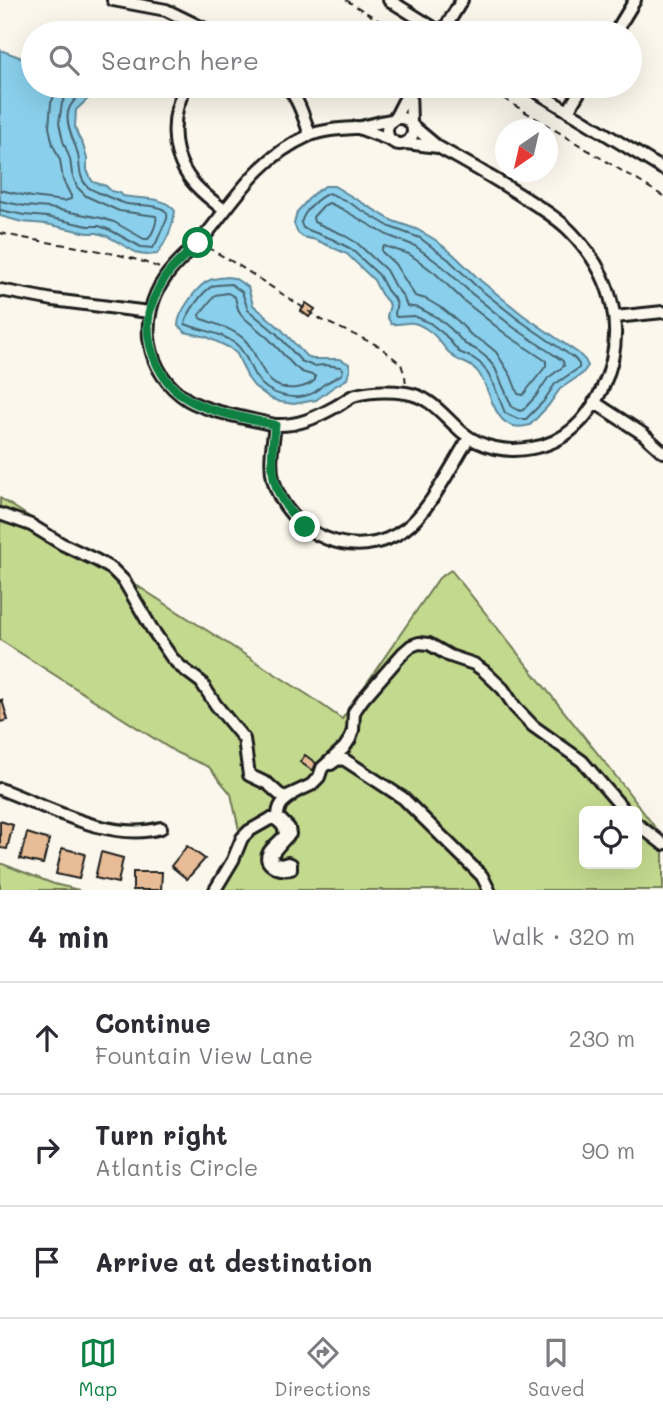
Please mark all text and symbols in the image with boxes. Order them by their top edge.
search box [21,21,642,98]
icon: search [45,41,83,79]
text: Search here [101,43,259,77]
north arrow [495,119,558,182]
route start [182,227,213,258]
route end [289,511,320,542]
map controls [579,806,642,869]
button: locate [579,806,642,869]
text: 4 min [28,916,109,956]
text: Walk · 320 m [492,921,635,951]
text: Continue [95,1006,211,1040]
icon: ahead [28,1019,66,1057]
text: 230 m [569,1023,635,1053]
text: Fountain View Lane [95,1040,313,1070]
text: Turn right [95,1118,228,1152]
icon: right [28,1131,66,1169]
text: 90 m [582,1135,635,1165]
text: Atlantis Circle [95,1152,258,1182]
icon: arrive [28,1243,66,1281]
text: Arrive at destination [95,1245,372,1279]
tab: Map [79,1334,117,1401]
tab: Directions [274,1334,371,1401]
tab: Saved [528,1334,584,1401]

